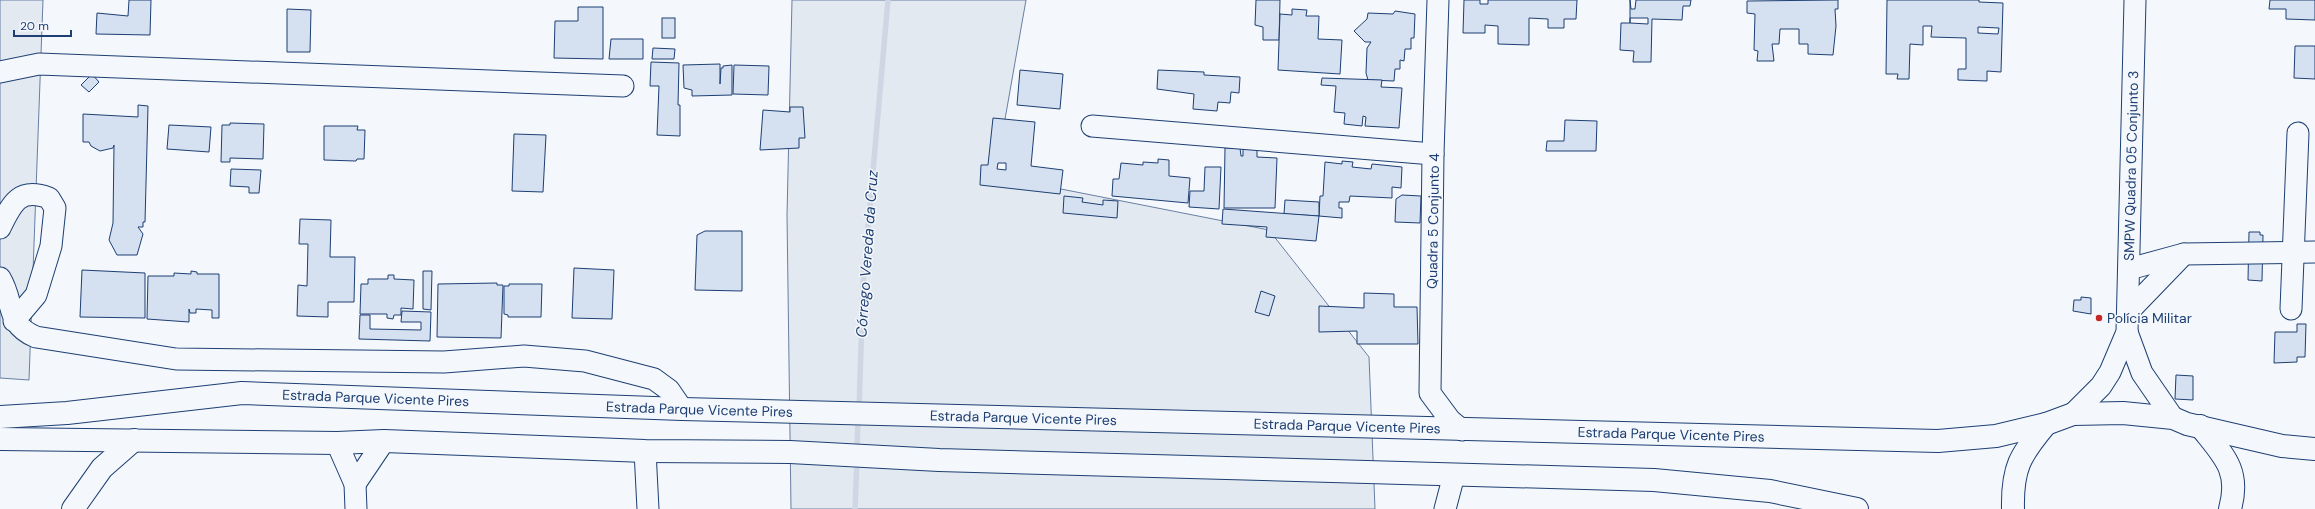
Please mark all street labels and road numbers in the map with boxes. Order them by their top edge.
street label: SMPW Quadra 05 Conjunto 3 [2120,70,2142,261]
street label: Quadra 5 Conjunto 4 [1423,153,1443,289]
street label: Estrada Parque Vicente Pires [282,385,469,410]
street label: Estrada Parque Vicente Pires [606,397,793,421]
street label: Estrada Parque Vicente Pires [930,406,1117,429]
street label: Estrada Parque Vicente Pires [1253,415,1441,437]
street label: Estrada Parque Vicente Pires [1577,423,1765,446]

